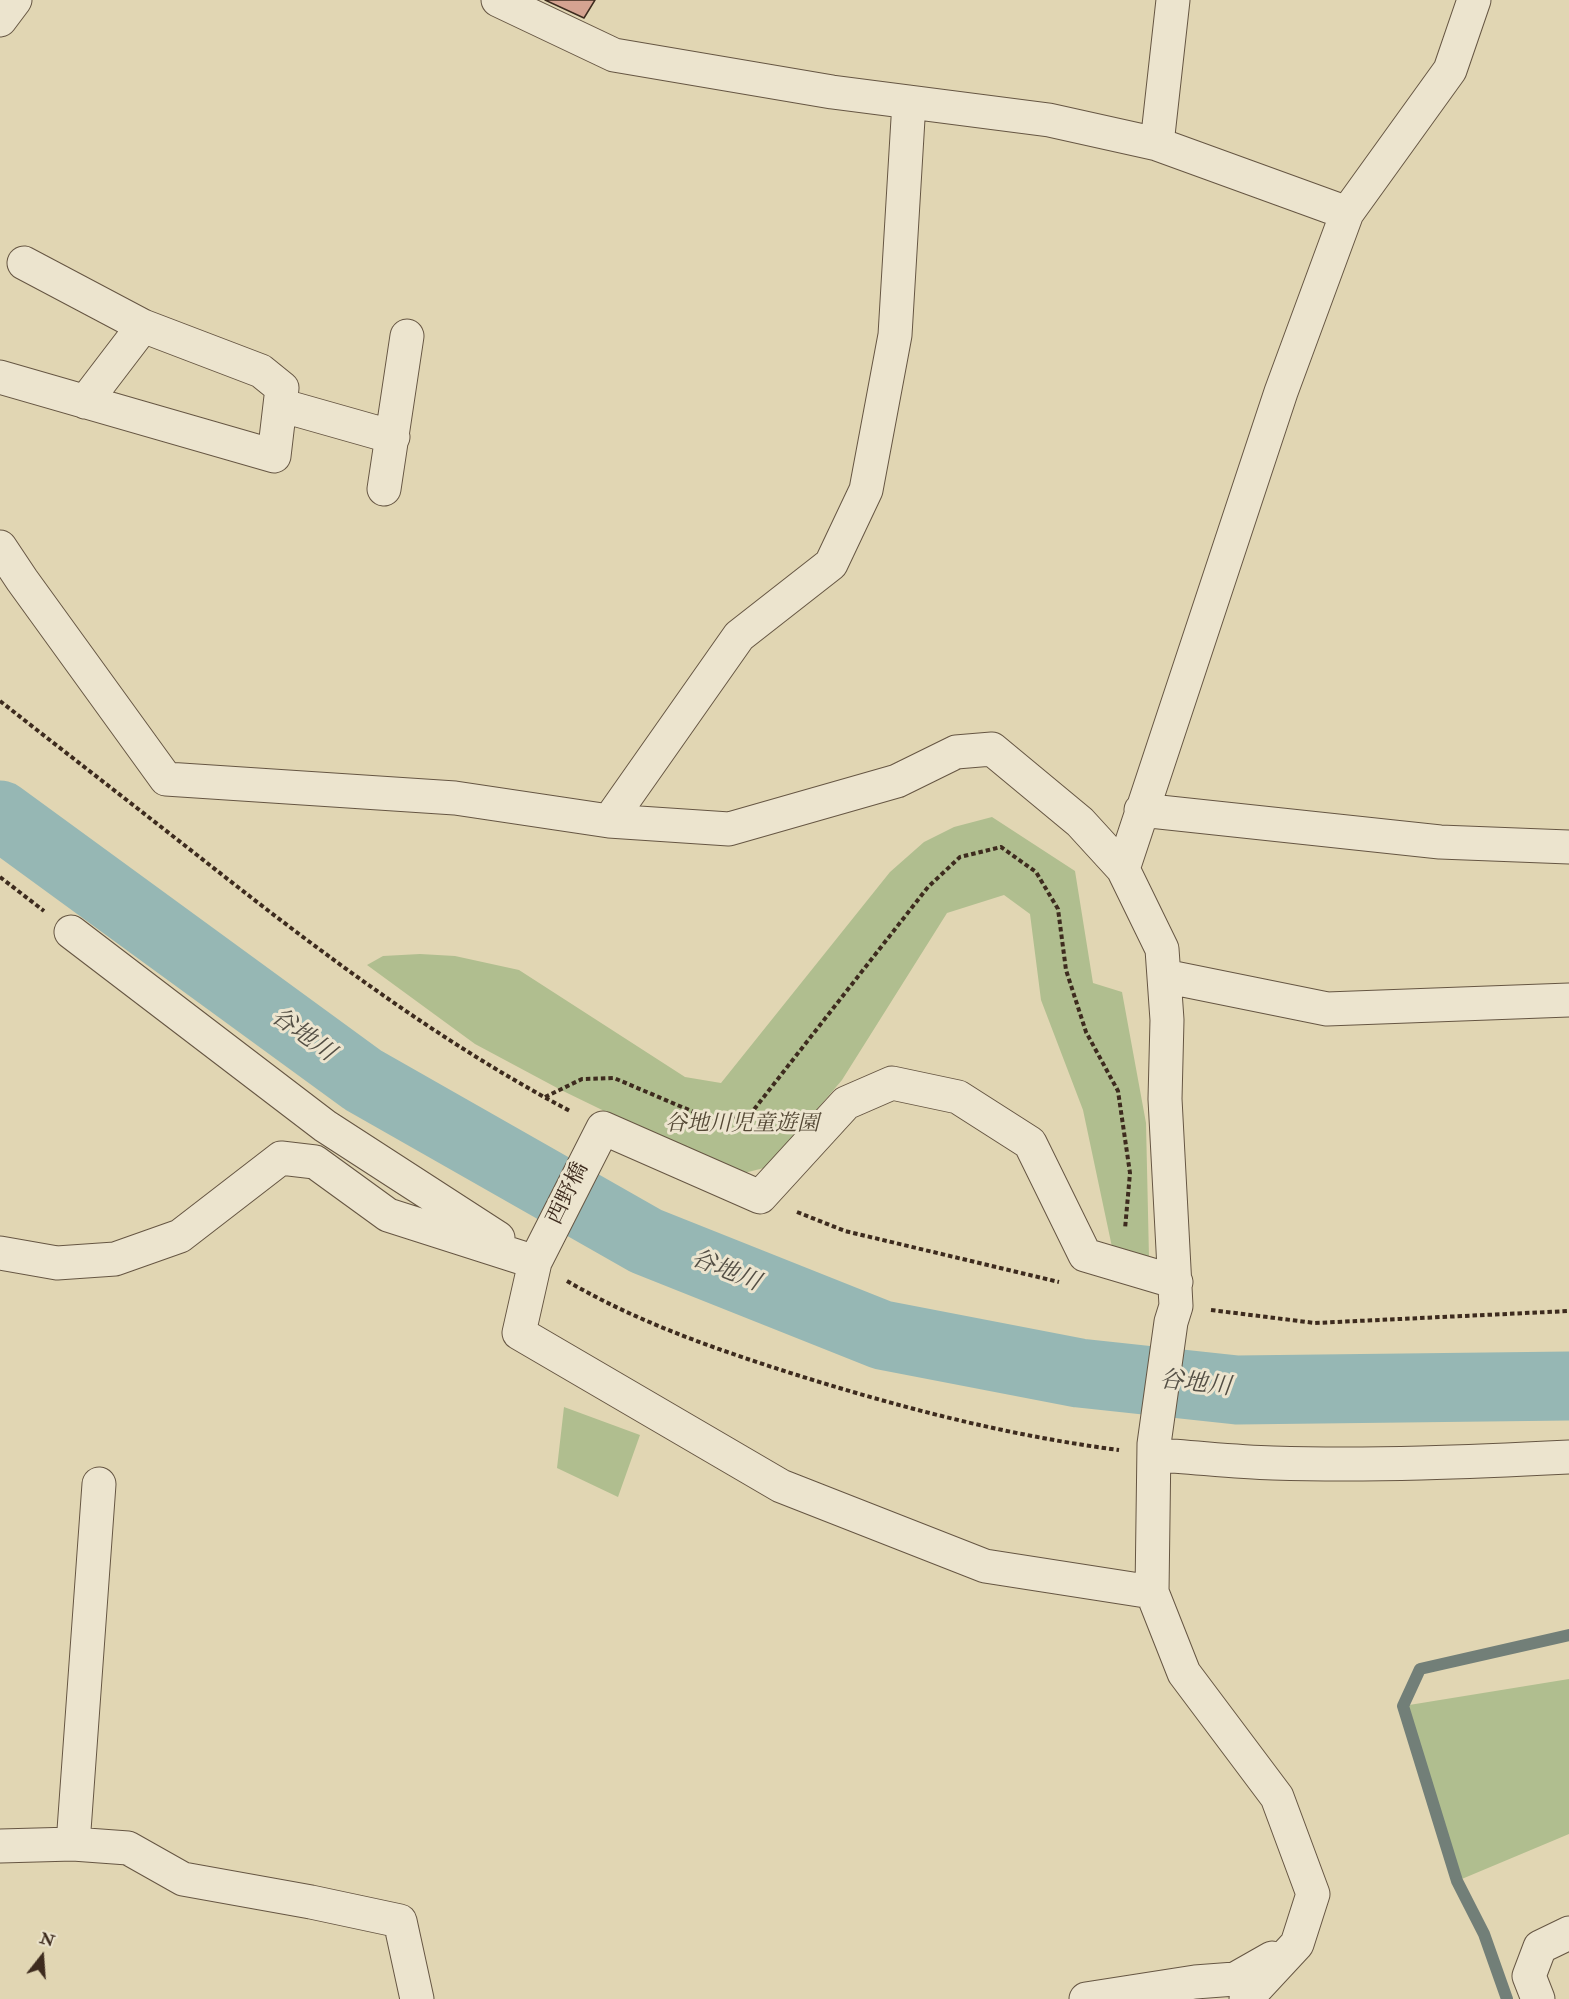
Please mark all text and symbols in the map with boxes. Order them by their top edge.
water label: 谷地川 [264,1003,340,1069]
park label: 谷地川児童遊園 [665,1112,819,1138]
street label: 西野橋 [543,1159,595,1229]
water label: 谷地川 [686,1245,764,1299]
water label: 谷地川 [1158,1367,1232,1403]
north arrow [12,1927,72,1987]
text: N [37,1928,57,1951]

